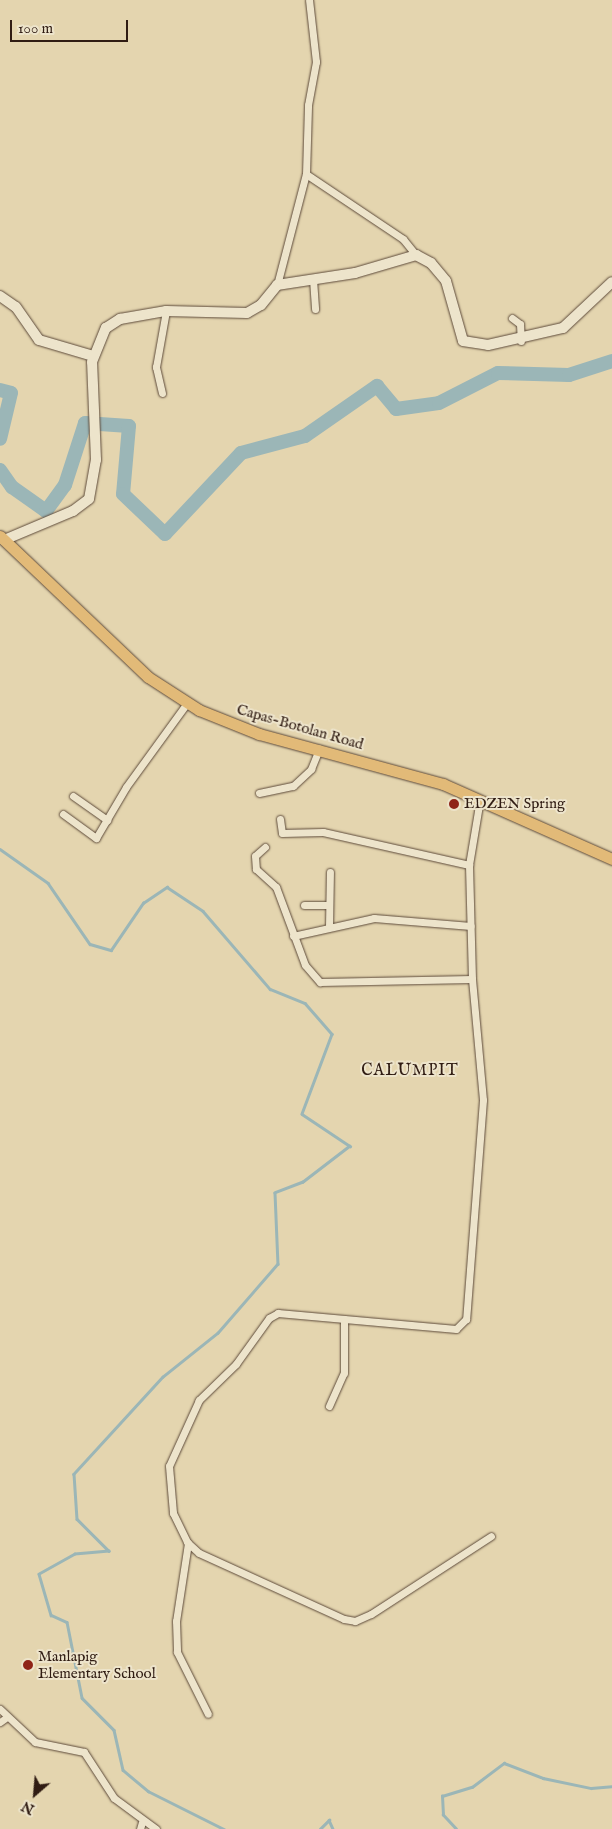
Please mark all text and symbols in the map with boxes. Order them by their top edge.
scale bar [12,10,130,42]
text: 100 m [18,19,53,38]
street label: Capas-Botolan Road [235,700,365,754]
place label: EDZEN Spring [464,795,565,813]
marker: EDZEN Spring [448,798,460,810]
district label: CALUMPIT [360,1061,460,1081]
place label: Manlapig Elementary School [38,1647,156,1682]
marker: Manlapig Elementary School [22,1659,34,1671]
north arrow [10,1769,60,1819]
text: N [19,1797,38,1818]

